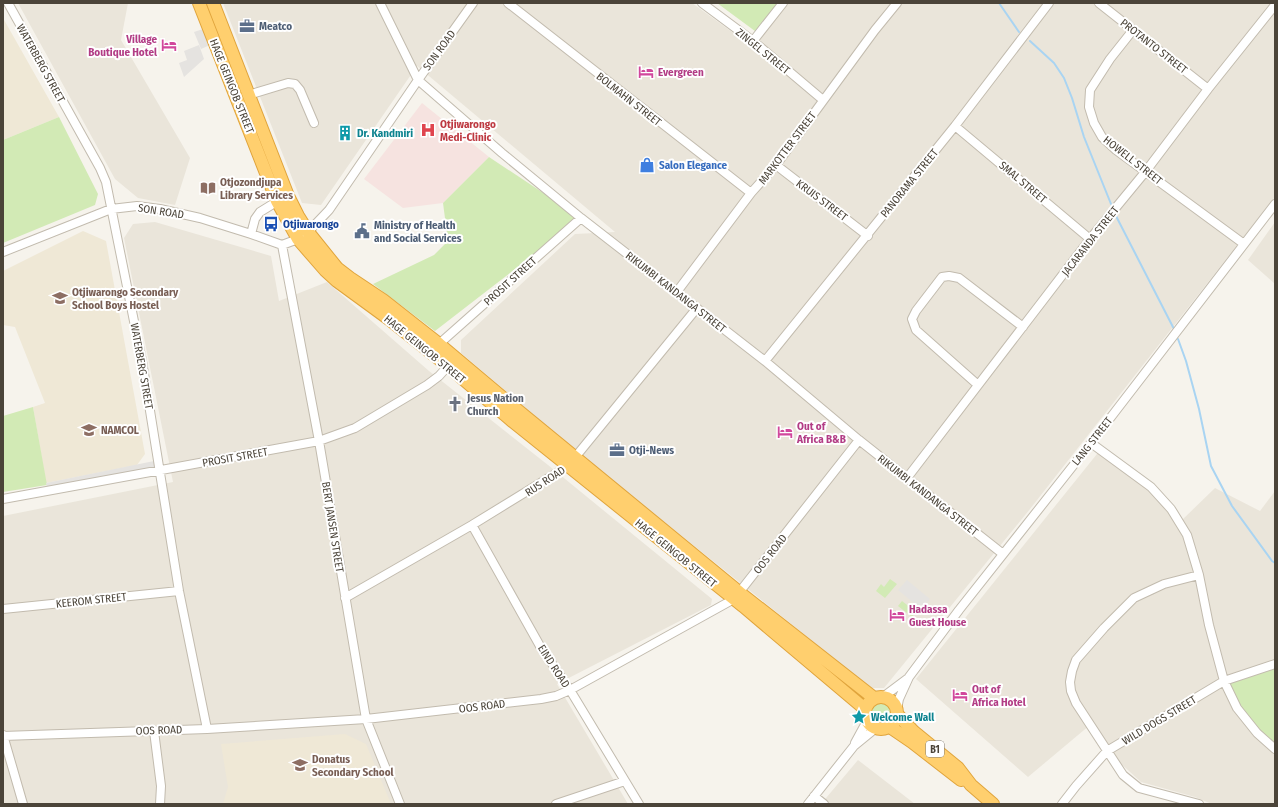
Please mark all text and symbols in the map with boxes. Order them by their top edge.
street label: PROTANTO STREET [1118,16,1190,77]
office icon: Meatco [238,17,256,35]
place label: Meatco [259,20,292,33]
street label: WATERBERG STREET [14,22,68,105]
street label: ZINGEL STREET [733,26,793,78]
street label: SON ROAD [420,28,458,73]
place label: Village Boutique Hotel [88,33,158,59]
hotel icon: Village Boutique Hotel [160,36,178,54]
street label: HAGE GEINGOB STREET [207,37,257,136]
hotel icon: Evergreen [637,63,655,81]
place label: Evergreen [658,66,704,79]
street label: BOLMAHN STREET [594,70,665,129]
street label: MARKOTTER STREET [756,109,819,187]
place label: Otjiwarongo Medi-Clinic [440,118,496,144]
hospital icon: Otjiwarongo Medi-Clinic [419,121,437,139]
building icon: Dr. Kandmiri [336,124,354,142]
place label: Dr. Kandmiri [357,127,413,140]
street label: HOWELL STREET [1101,133,1165,188]
street label: PANORAMA STREET [878,146,941,220]
shop icon: Salon Elegance [638,156,656,174]
place label: Salon Elegance [659,159,728,172]
street label: SMAL STREET [996,159,1050,207]
place label: Otjozondjupa Library Services [220,176,293,202]
street label: KRUIS STREET [793,177,851,224]
library icon: Otjozondjupa Library Services [199,179,217,197]
street label: SON ROAD [137,201,185,222]
street label: JACARANDA STREET [1059,203,1122,279]
bus stop icon: Otjiwarongo [262,215,280,233]
place label: Otjiwarongo [283,218,339,231]
place label: Ministry of Health and Social Services [374,219,462,245]
public building icon: Ministry of Health and Social Services [353,222,371,240]
street label: RIKUMBI KANDANGA STREET [623,249,729,336]
street label: PROSIT STREET [481,254,540,308]
place label: Otjiwarongo Secondary School Boys Hostel [72,286,179,312]
school or university icon: Otjiwarongo Secondary School Boys Hostel [51,289,69,307]
street label: HAGE GEINGOB STREET [381,313,469,387]
street label: WATERBERG STREET [128,322,156,411]
place label: Jesus Nation Church [466,392,524,418]
church icon: Jesus Nation Church [446,395,464,413]
street label: LANG STREET [1069,414,1116,468]
place label: Out of Africa B&B [796,420,846,446]
school or university icon: NAMCOL [80,421,98,439]
hotel icon: Out of Africa B&B [776,423,794,441]
place label: NAMCOL [101,424,140,437]
office icon: Otji-News [608,441,626,459]
place label: Otji-News [629,444,674,457]
street label: PROSIT STREET [201,445,270,470]
street label: RIKUMBI KANDANGA STREET [875,452,981,539]
street label: RUS ROAD [523,464,568,499]
street label: BERT JANSEN STREET [319,481,346,574]
street label: HAGE GEINGOB STREET [632,517,720,591]
street label: OOS ROAD [751,532,790,577]
street label: KEEROM STREET [55,590,128,611]
place label: Hadassa Guest House [909,603,967,629]
hotel icon: Hadassa Guest House [888,606,906,624]
street label: EIND ROAD [535,642,572,690]
place label: Out of Africa Hotel [971,683,1027,709]
hotel icon: Out of Africa Hotel [951,686,969,704]
street label: WILD DOGS STREET [1120,693,1200,748]
street label: OOS ROAD [458,697,506,716]
place icon: Welcome Wall [850,708,868,726]
place label: Welcome Wall [871,711,935,724]
street label: OOS ROAD [135,723,183,738]
road number: B1 [926,741,944,757]
place label: Donatus Secondary School [312,753,395,779]
school or university icon: Donatus Secondary School [291,756,309,774]

